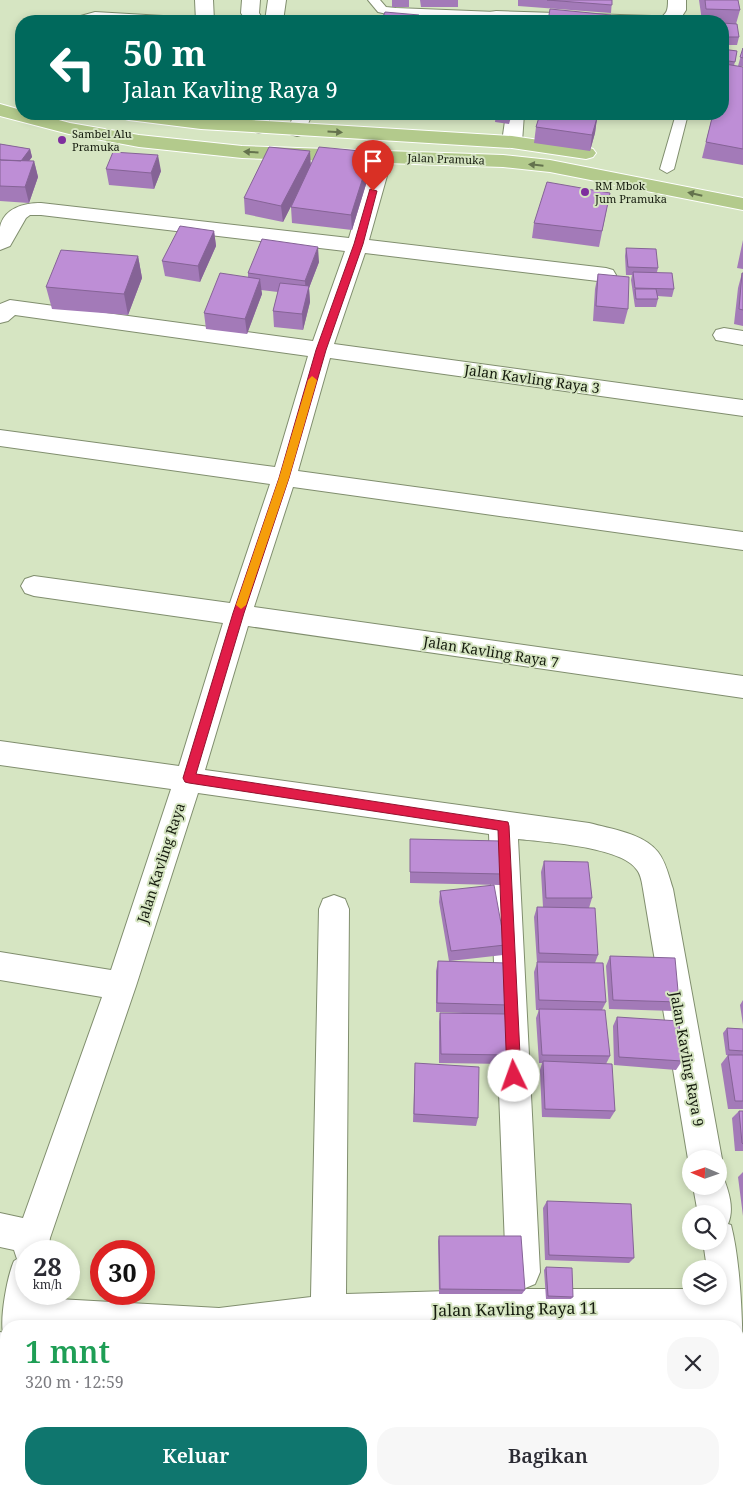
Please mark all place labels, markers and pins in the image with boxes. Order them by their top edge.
place label: Sambel Alu Pramuka [72,126,132,154]
marker: Sambel Alu Pramuka [56,134,68,146]
pin [352,140,394,191]
place label: RM Mbok Jum Pramuka [594,178,667,206]
marker: RM Mbok Jum Pramuka [579,186,591,198]

